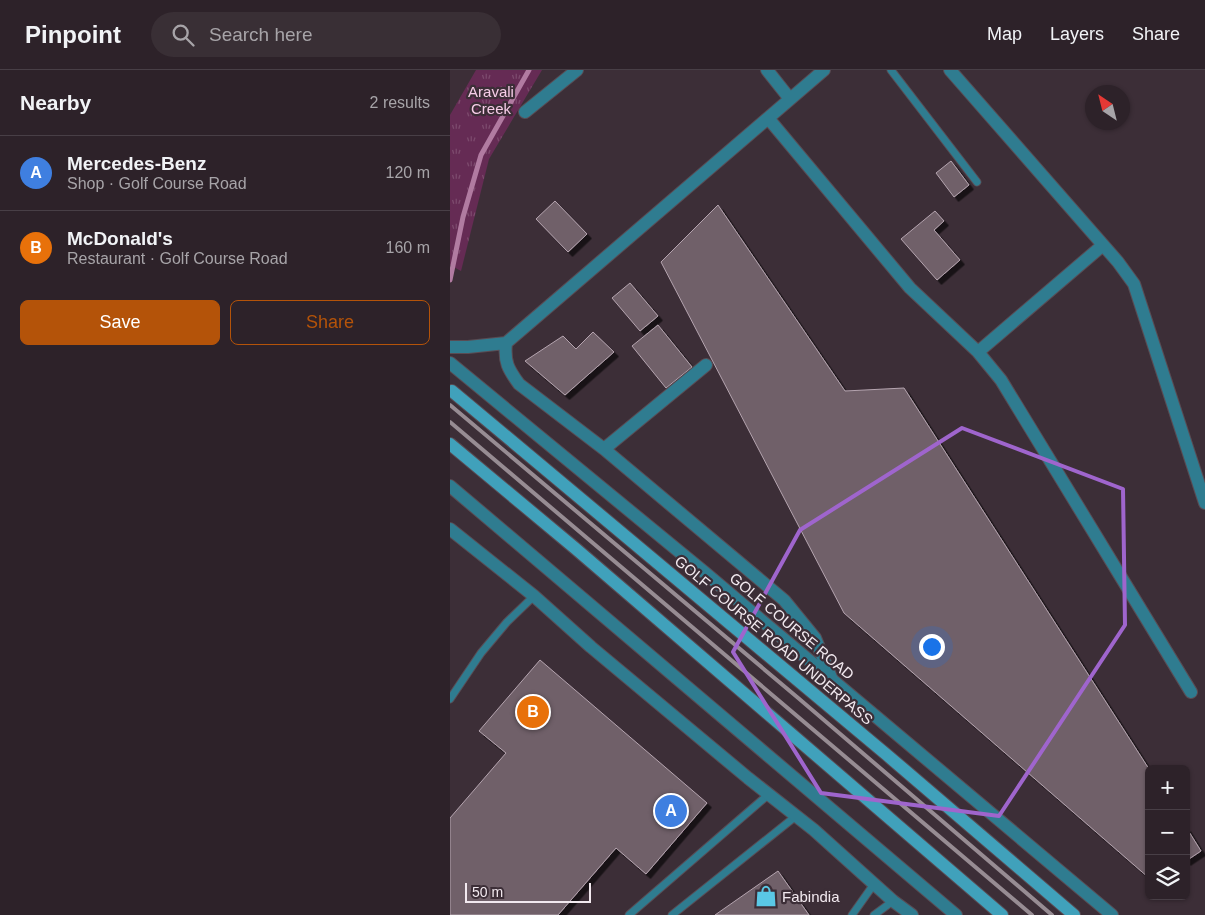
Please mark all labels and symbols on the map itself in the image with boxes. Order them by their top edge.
park label: Aravali Creek [468,83,514,117]
north arrow [1085,85,1130,130]
street label: GOLF COURSE ROAD UNDERPASS [672,552,876,728]
street label: GOLF COURSE ROAD [727,569,858,683]
your location [919,634,945,660]
pin: B [517,693,549,731]
pin: A [655,792,687,830]
scale bar [465,880,591,903]
shop icon: Fabindia [753,883,779,909]
place label: Fabindia [782,888,840,905]

